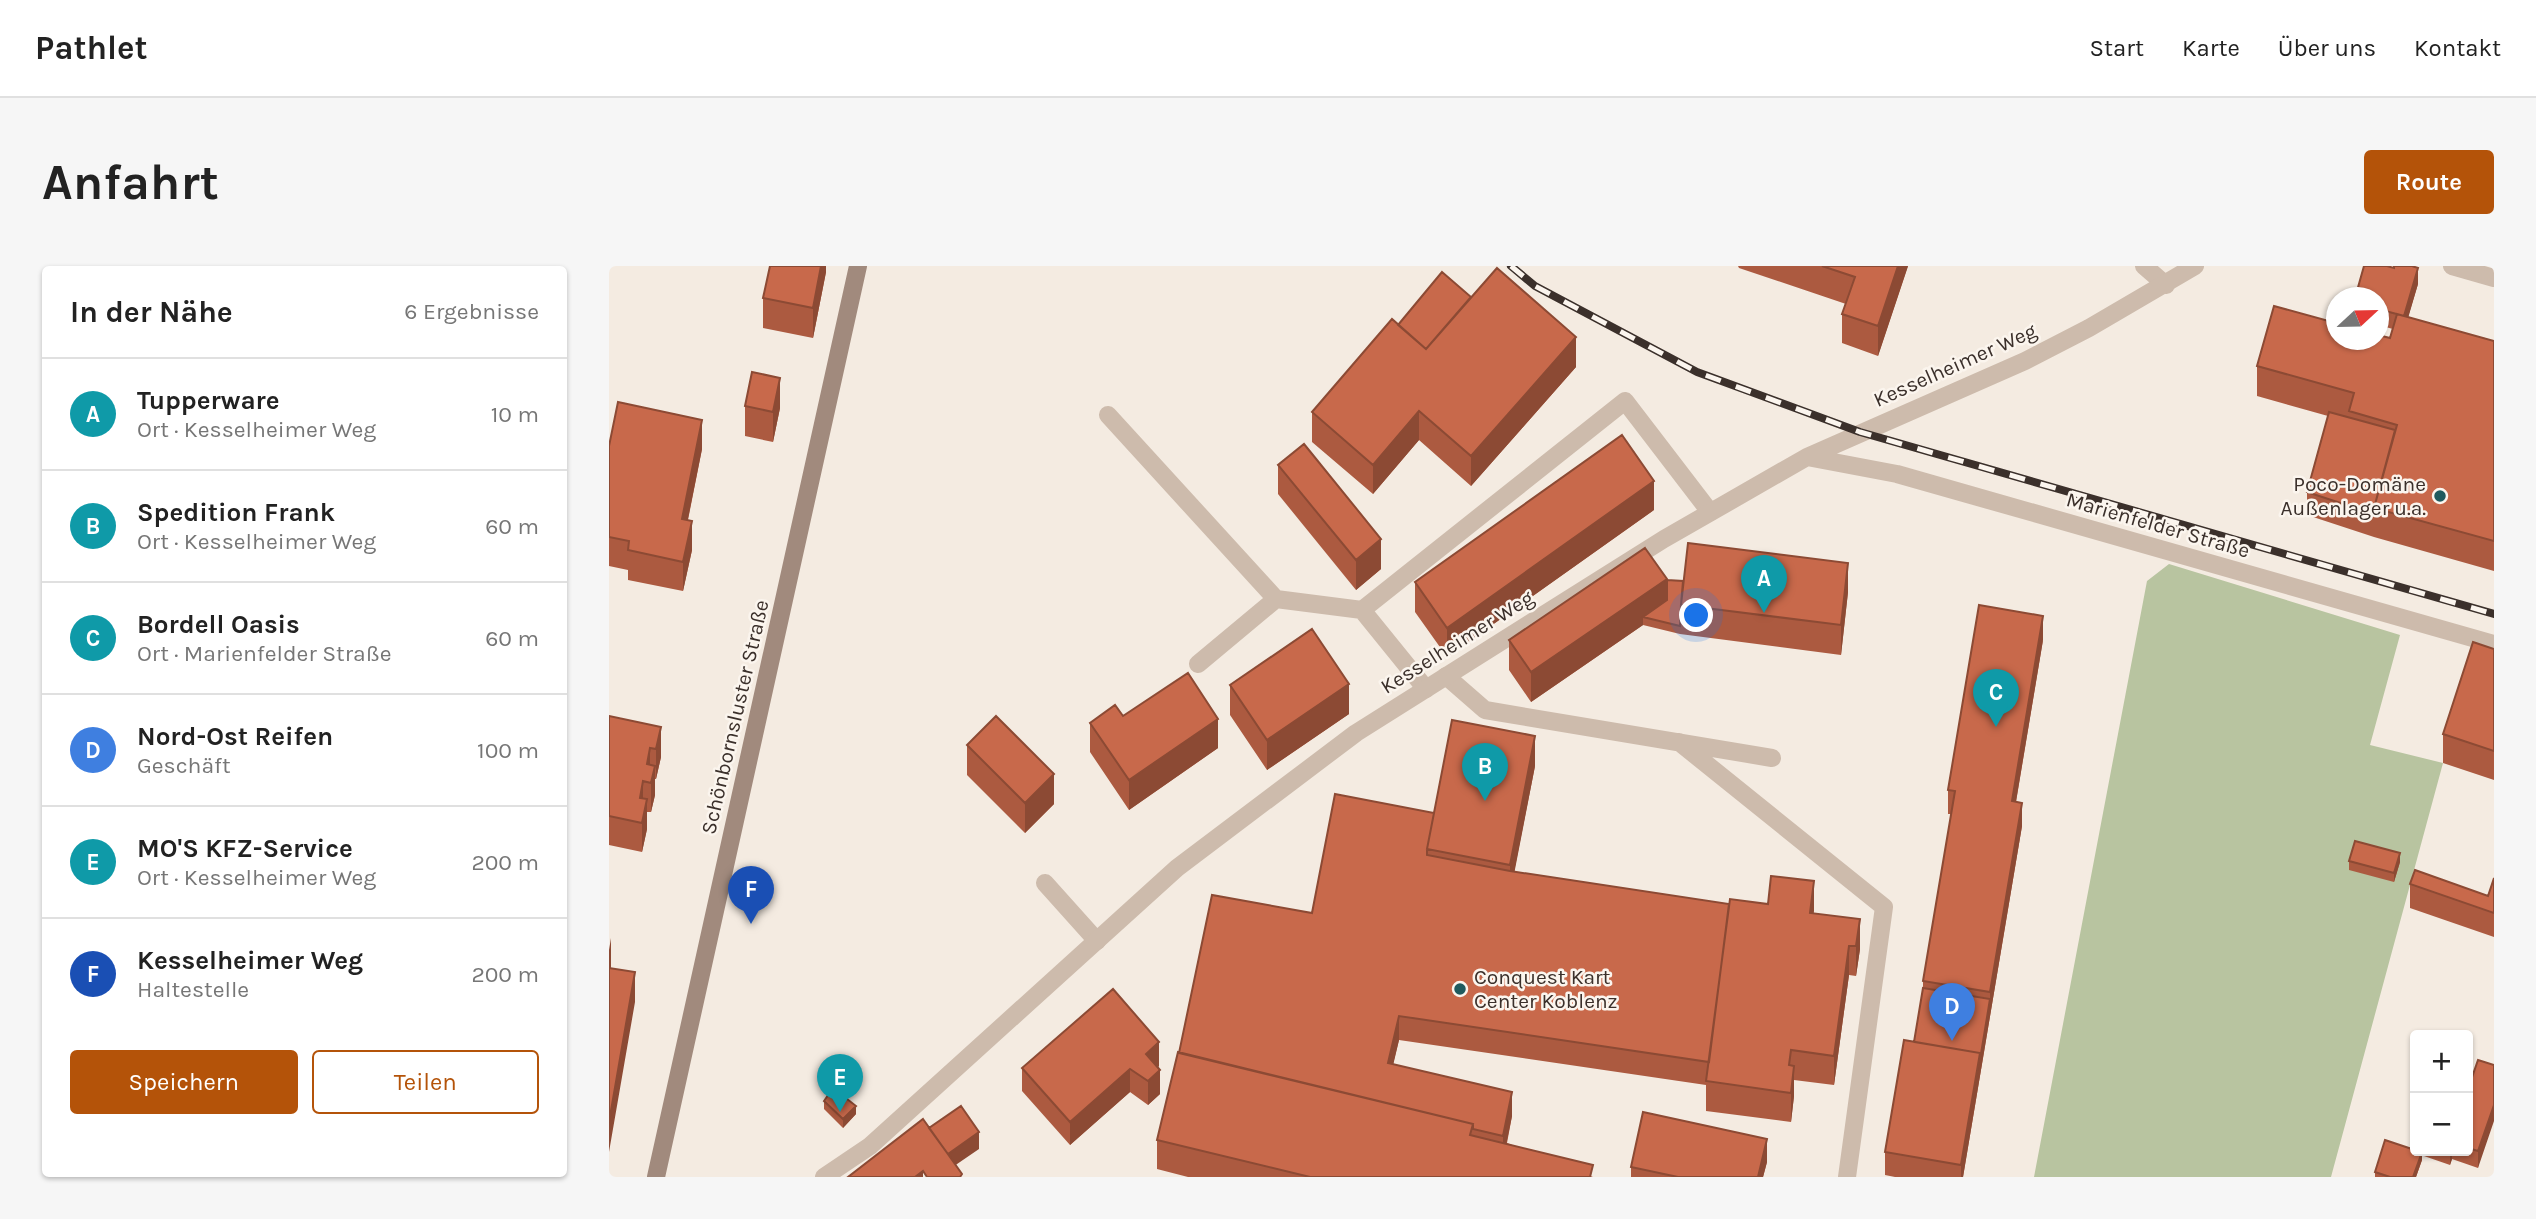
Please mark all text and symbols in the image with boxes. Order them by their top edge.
text: Pathlet [35,29,148,67]
text: Start [2090,34,2144,62]
text: Karte [2182,34,2240,62]
text: Über uns [2278,34,2376,62]
text: Kontakt [2414,34,2501,62]
button: Route [2364,150,2494,214]
text: Anfahrt [42,154,219,211]
north arrow [2326,287,2389,350]
text: In der Nähe [70,294,233,330]
text: 6 Ergebnisse [404,298,539,325]
street label: Kesselheimer Weg [1870,318,2040,412]
text: Tupperware [137,385,280,416]
text: A [86,401,100,428]
text: 10 m [491,401,539,428]
text: Ort · Kesselheimer Weg [137,416,376,443]
place label: Poco-Domäne Außenlager u.a. [2280,472,2426,520]
street label: Marienfelder Straße [2064,487,2252,563]
marker: Poco-Domäne Außenlager u.a. [2432,488,2448,504]
text: Spedition Frank [137,497,335,528]
text: B [86,513,100,540]
text: 60 m [485,513,539,540]
text: Ort · Kesselheimer Weg [137,528,376,555]
pin: A [1741,555,1787,613]
street label: Kesselheimer Weg [1376,585,1538,699]
street label: Schönbornsluster Straße [696,597,774,837]
your location [1679,598,1713,632]
text: Bordell Oasis [137,609,300,640]
text: C [86,625,100,652]
text: 60 m [485,625,539,652]
text: Ort · Marienfelder Straße [137,640,392,667]
pin: C [1973,669,2019,727]
text: Nord-Ost Reifen [137,721,333,752]
text: D [85,737,101,764]
text: 100 m [477,737,539,764]
pin: B [1462,743,1508,801]
text: Geschäft [137,752,231,779]
text: MO'S KFZ-Service [137,833,353,864]
text: E [86,849,100,876]
text: 200 m [471,849,539,876]
text: Ort · Kesselheimer Weg [137,864,376,891]
pin: F [728,866,774,924]
text: Kesselheimer Weg [137,945,363,976]
text: F [87,961,99,988]
text: 200 m [471,961,539,988]
place label: Conquest Kart Center Koblenz [1474,965,1618,1013]
text: Haltestelle [137,976,249,1003]
marker: Conquest Kart Center Koblenz [1452,981,1468,997]
pin: D [1929,983,1975,1041]
map controls [2410,1030,2473,1156]
button: + [2410,1030,2473,1093]
button: Speichern [70,1050,298,1114]
button: Teilen [312,1050,539,1114]
pin: E [817,1054,863,1112]
button: − [2410,1093,2473,1156]

